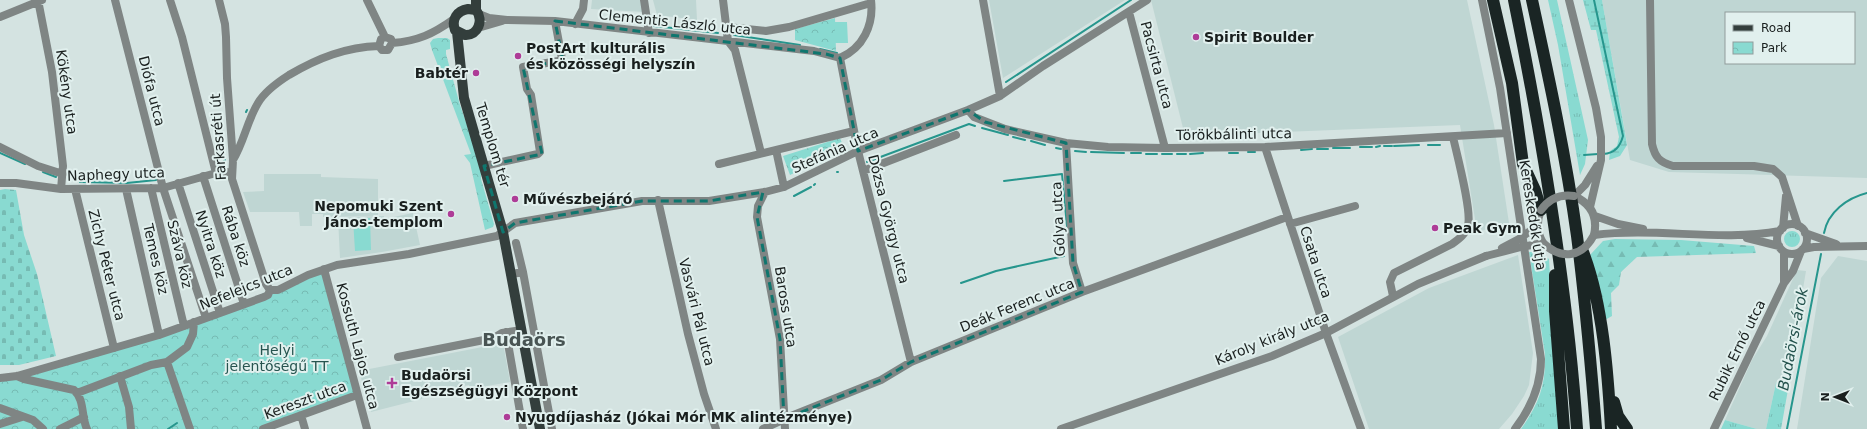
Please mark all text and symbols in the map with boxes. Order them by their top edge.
street label: Clementis László utca [598,6,752,38]
legend [1725,12,1855,64]
street label: Pacsirta utca [1138,19,1176,111]
text: Road [1761,21,1791,35]
place label: Spirit Boulder [1204,29,1314,45]
marker: Spirit Boulder [1191,32,1201,42]
place label: PostArt kulturális és közösségi helyszín [526,40,696,72]
text: Park [1761,41,1787,55]
street label: Kökény utca [53,49,81,135]
marker: PostArt kulturális és közösségi helyszín [513,51,523,61]
street label: Diófa utca [136,54,168,128]
place label: Babtér [415,65,468,81]
marker: Babtér [471,68,481,78]
street label: Farkasréti út [207,92,229,181]
street label: Templom tér [472,100,514,190]
street label: Stefánia utca [789,124,881,176]
street label: Törökbálinti utca [1175,125,1292,143]
street label: Dózsa György utca [865,153,913,285]
street label: Kereskedők útja [1516,159,1550,271]
street label: Naphegy utca [67,164,165,184]
street label: Gólya utca [1048,181,1068,257]
place label: Művészbejáró [523,191,633,207]
marker: Művészbejáró [510,194,520,204]
place label: Nepomuki Szent János-templom [314,198,443,230]
street label: Rába köz [219,203,253,269]
street label: Zichy Péter utca [85,208,129,322]
street label: Nyitra köz [193,208,229,280]
marker: Nepomuki Szent János-templom [446,209,456,219]
street label: Száva köz [164,218,196,290]
place label: Peak Gym [1443,220,1522,236]
street label: Temes köz [140,221,172,296]
marker: Peak Gym [1430,223,1440,233]
street label: Csata utca [1297,224,1335,300]
street label: Vasvári Pál utca [676,256,718,368]
street label: Nefelejcs utca [197,261,295,313]
street label: Baross utca [772,265,800,349]
street label: Deák Ferenc utca [957,275,1077,335]
street label: Kossuth Lajos utca [333,281,383,411]
water label: Budaörsi-árok [1774,285,1812,392]
street label: Rubik Ernő utca [1706,297,1768,403]
street label: Károly király utca [1213,308,1331,368]
district label: Budaörs [482,329,566,350]
park label: Helyi jelentőségű TT [225,342,329,374]
place label: Budaörsi Egészségügyi Központ [401,367,578,399]
marker: Budaörsi Egészségügyi Központ [386,377,398,389]
north arrow [1815,377,1855,417]
street label: Kereszt utca [262,378,348,422]
text: N [1819,392,1832,402]
place label: Nyugdíjasház (Jókai Mór MK alintézménye) [515,409,853,425]
marker: Nyugdíjasház (Jókai Mór MK alintézménye) [502,412,512,422]

